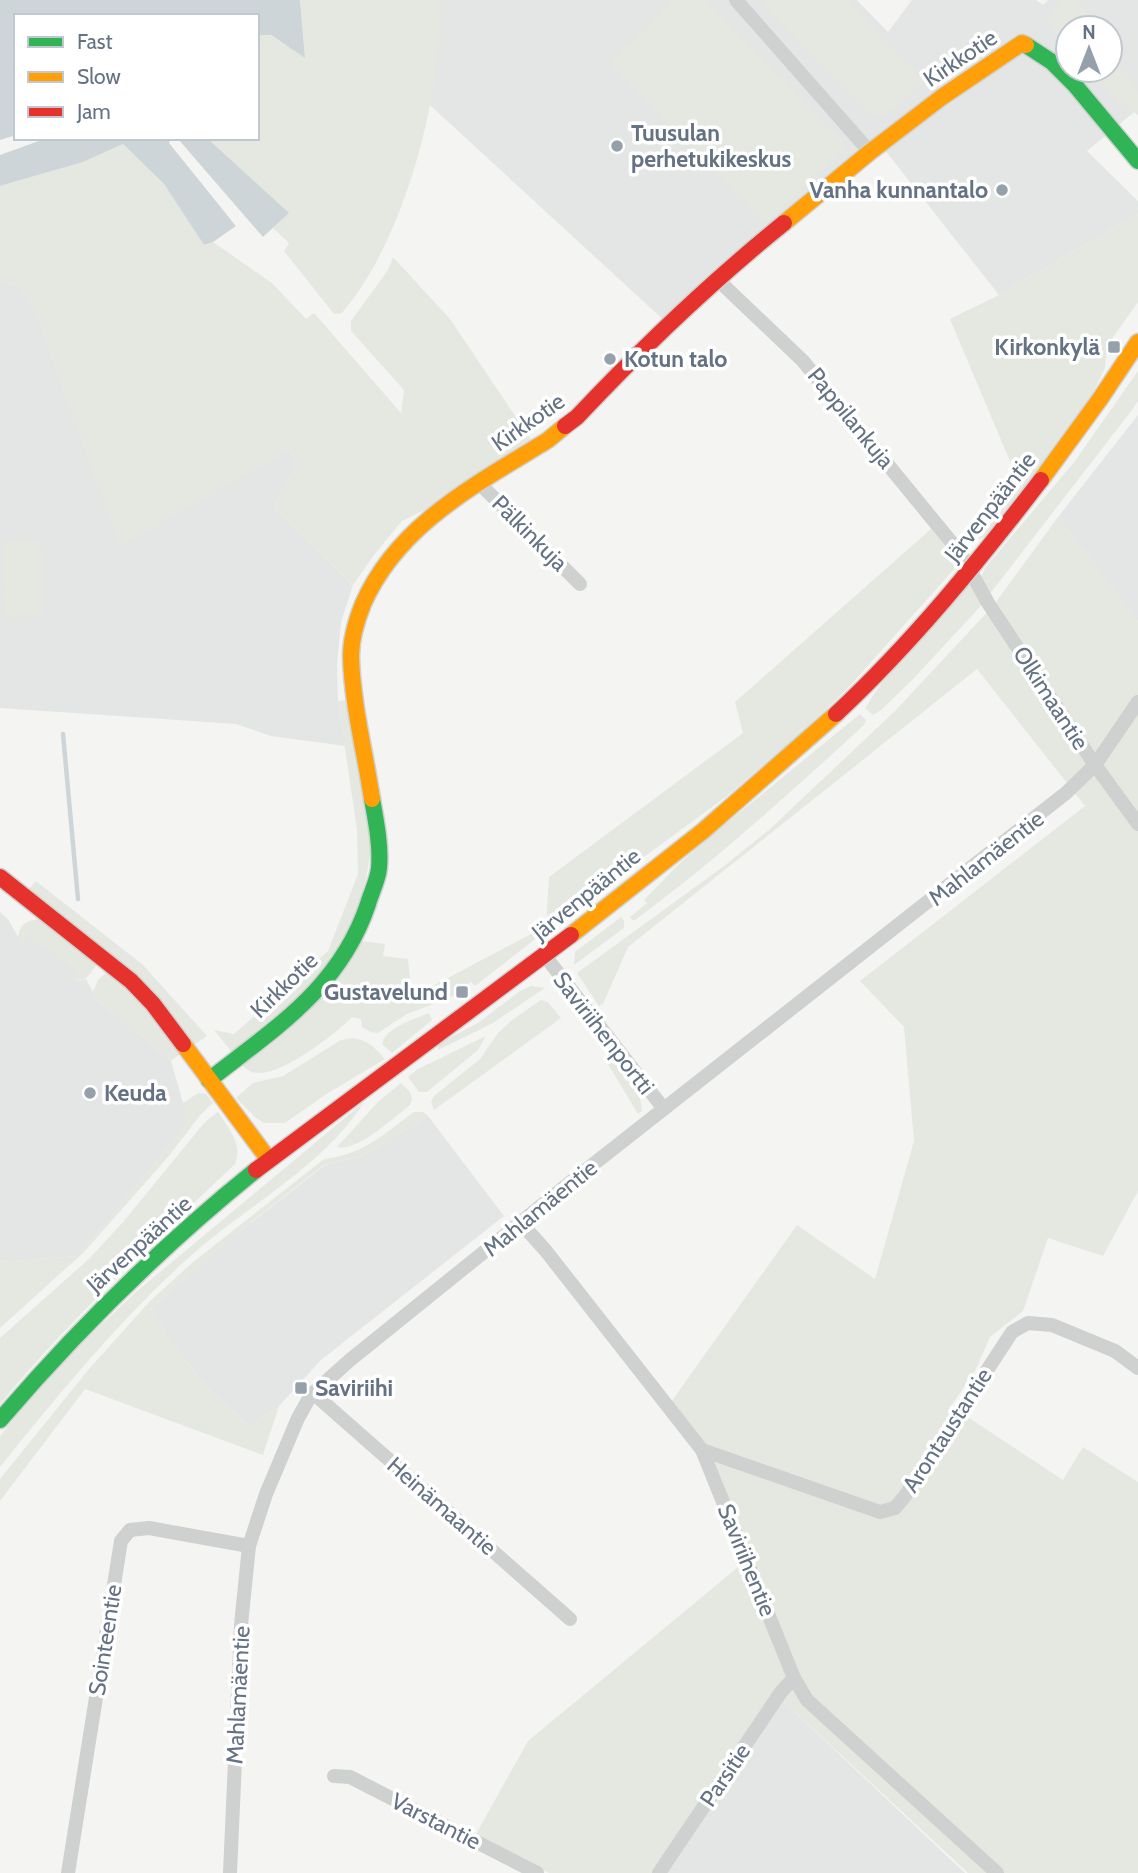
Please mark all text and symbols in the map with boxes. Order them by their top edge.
legend [14,14,259,140]
north arrow [1054,14,1124,84]
text: N [1082,21,1096,44]
street label: Kirkkotie [918,23,1002,93]
text: Fast [77,29,113,54]
text: Slow [77,64,121,89]
text: Jam [76,99,111,124]
place label: Tuusulan perhetukikeskus [631,119,791,173]
marker: Tuusulan perhetukikeskus [609,138,625,154]
place label: Vanha kunnantalo [810,176,988,204]
marker: Vanha kunnantalo [994,182,1010,198]
place label: Kirkonkylä [994,333,1101,361]
marker: Kirkonkylä [1106,339,1122,355]
place label: Kotun talo [624,345,727,373]
marker: Kotun talo [602,351,618,367]
street label: Pappilankuja [802,362,900,474]
street label: Kirkkotie [486,387,570,457]
street label: Järvenpääntie [938,446,1042,568]
street label: Pälkinkuja [486,489,574,577]
street label: Olkimaantie [1007,641,1095,755]
street label: Mahlamäentie [923,804,1049,912]
street label: Järvenpääntie [525,842,646,947]
street label: Kirkkotie [245,946,324,1024]
street label: Saviriihenportti [548,966,660,1100]
place label: Gustavelund [324,978,448,1006]
marker: Gustavelund [454,984,470,1000]
place label: Keuda [104,1079,167,1107]
marker: Keuda [82,1085,98,1101]
street label: Mahlamäentie [477,1153,603,1262]
street label: Järvenpääntie [80,1189,197,1299]
street label: Arontaustantie [896,1362,998,1497]
place label: Saviriihi [315,1374,393,1402]
marker: Saviriihi [293,1380,309,1396]
street label: Heinämaantie [382,1451,503,1561]
street label: Saviriihentie [712,1500,782,1620]
street label: Sointeentie [82,1582,128,1697]
street label: Mahlamäentie [220,1625,256,1765]
street label: Parsitie [694,1738,756,1812]
street label: Varstantie [387,1787,486,1856]

